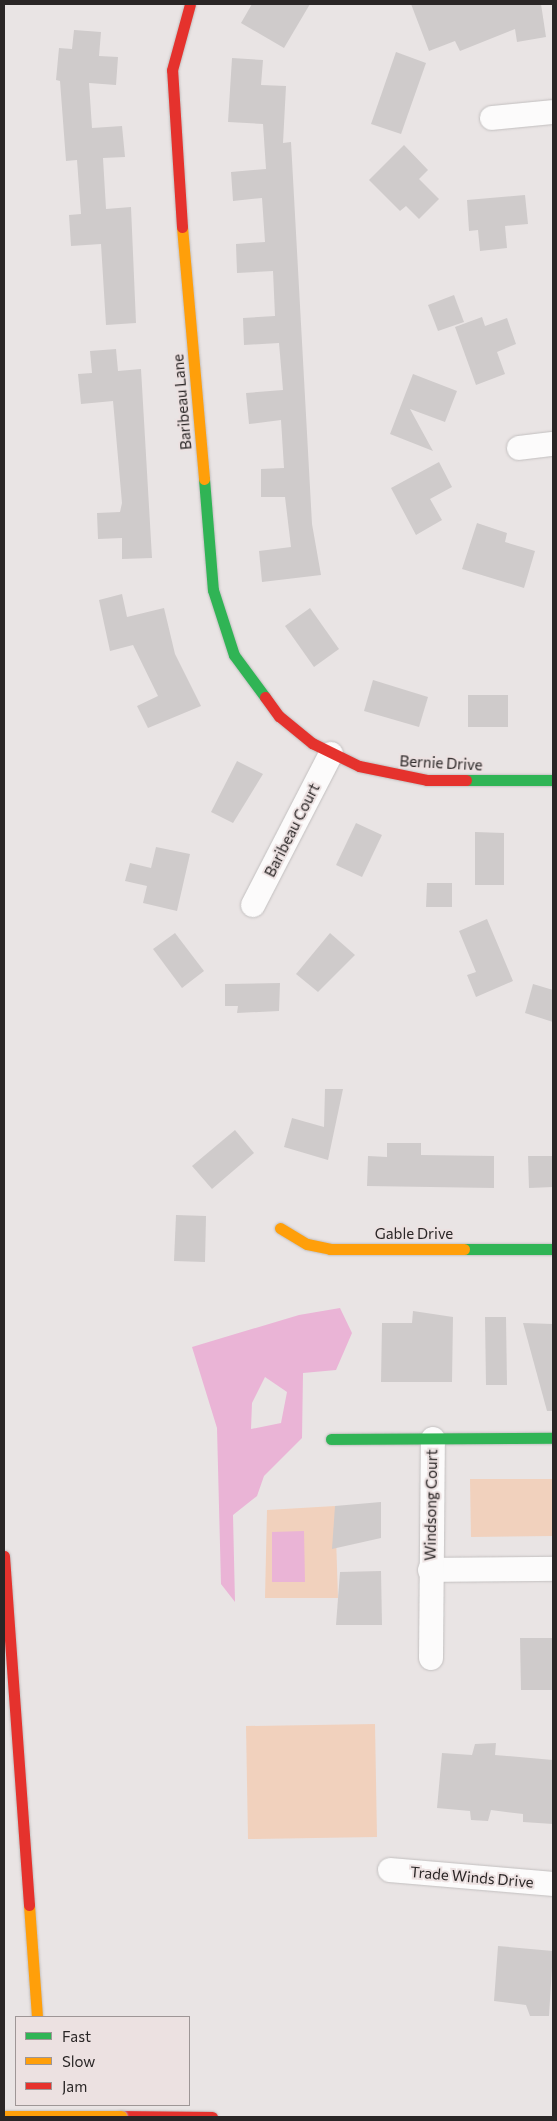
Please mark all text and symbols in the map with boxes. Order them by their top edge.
street label: Baribeau Lane [169,353,195,451]
street label: Bernie Drive [399,752,483,774]
street label: Baribeau Court [261,780,323,880]
street label: Gable Drive [375,1225,453,1243]
street label: Windsong Court [421,1449,441,1561]
street label: Trade Winds Drive [410,1863,534,1891]
legend [15,2016,190,2106]
text: Fast [62,2027,91,2045]
text: Slow [62,2052,95,2070]
text: Jam [62,2077,87,2095]

